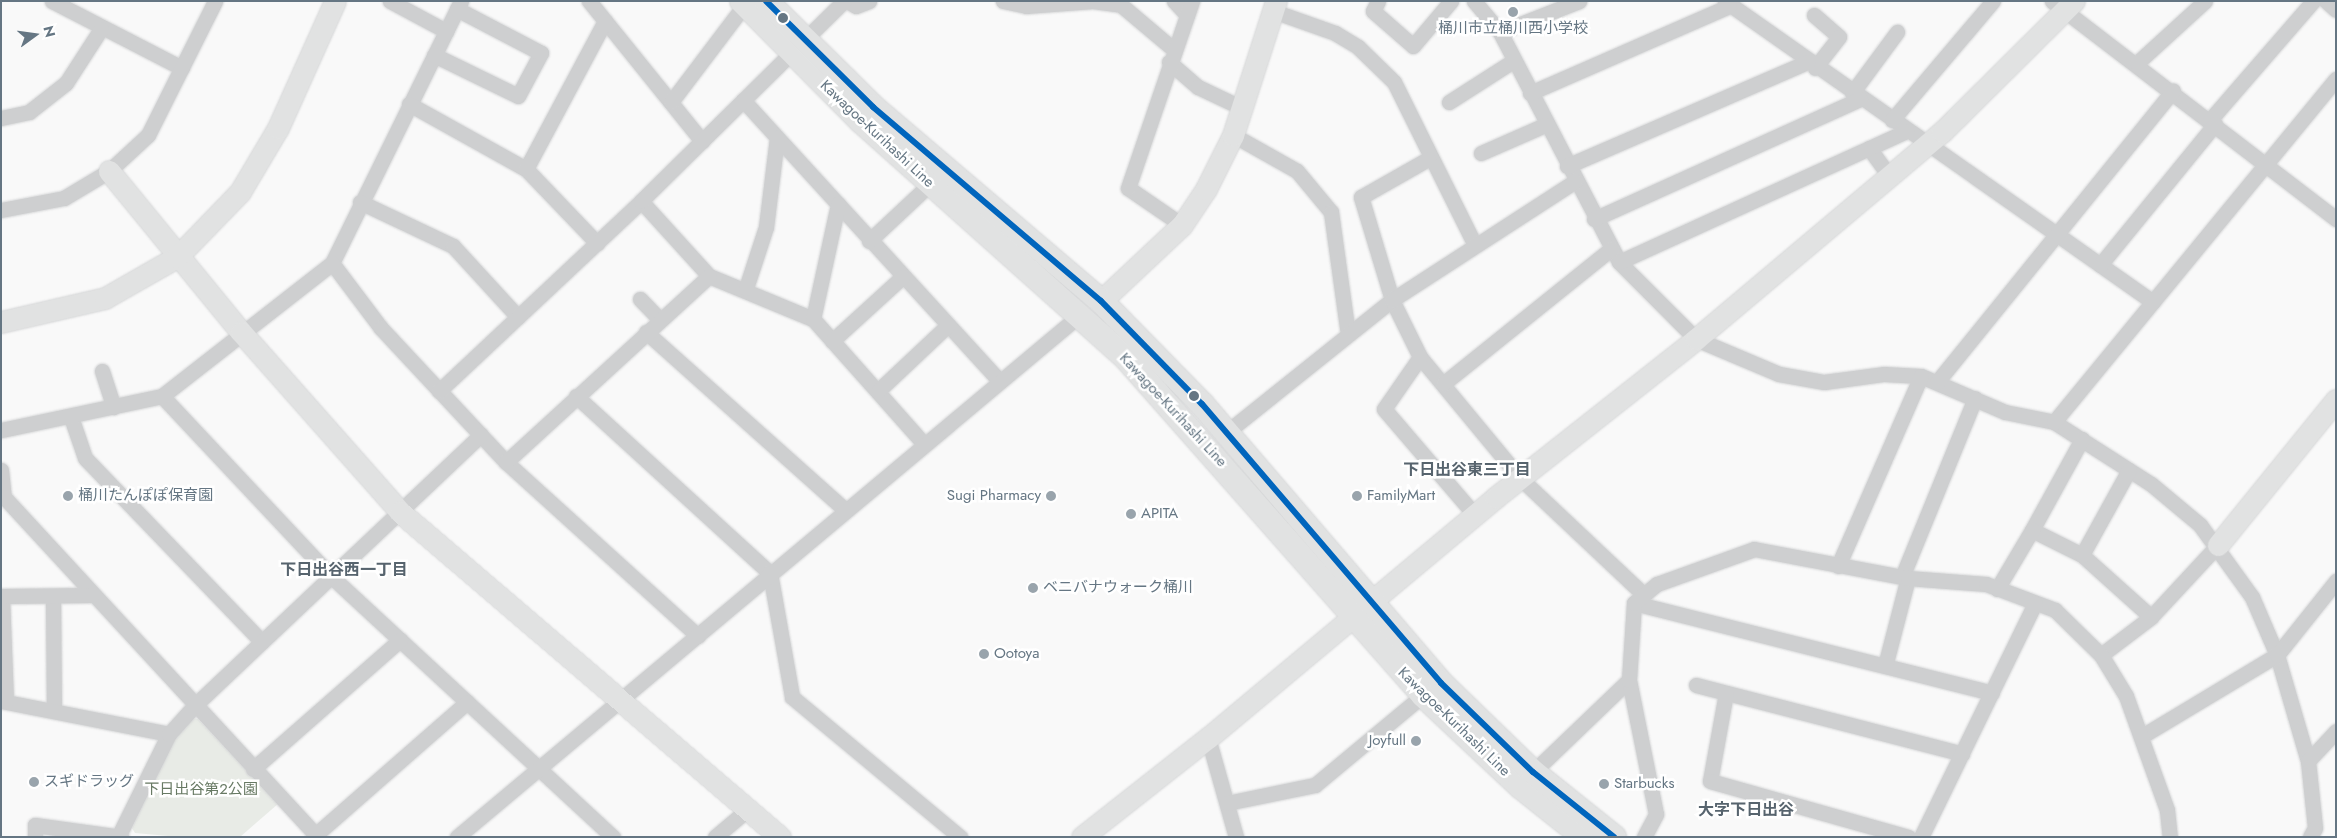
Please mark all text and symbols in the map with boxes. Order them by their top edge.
marker: 桶川市立桶川西小学校 [1507,6,1519,18]
north arrow [10,10,60,60]
unlabelled marker [778,13,788,23]
place label: 桶川市立桶川西小学校 [1438,20,1588,38]
text: N [39,24,61,39]
street label: Kawagoe-Kurihashi Line [816,77,938,191]
street label: Kawagoe-Kurihashi Line [1116,349,1230,471]
unlabelled marker [1189,391,1199,401]
district label: 下日出谷東三丁目 [1403,460,1531,480]
place label: 桶川たんぽぽ保育園 [78,487,213,505]
place label: Sugi Pharmacy [947,487,1041,505]
place label: FamilyMart [1367,487,1435,505]
marker: 桶川たんぽぽ保育園 [62,490,74,502]
marker: Sugi Pharmacy [1045,490,1057,502]
marker: FamilyMart [1351,490,1363,502]
place label: APITA [1141,505,1178,523]
marker: APITA [1125,508,1137,520]
district label: 下日出谷西一丁目 [280,560,408,580]
place label: ベニバナウォーク桶川 [1043,579,1193,597]
marker: ベニバナウォーク桶川 [1027,582,1039,594]
place label: Ootoya [994,645,1039,663]
marker: Ootoya [978,648,990,660]
street label: Kawagoe-Kurihashi Line [1394,664,1514,780]
place label: Joyfull [1369,732,1406,750]
marker: Joyfull [1410,735,1422,747]
place label: スギドラッグ [44,773,134,791]
place label: Starbucks [1614,775,1674,793]
marker: スギドラッグ [28,776,40,788]
marker: Starbucks [1598,778,1610,790]
park label: 下日出谷第2公園 [144,781,258,799]
district label: 大字下日出谷 [1698,800,1794,820]

